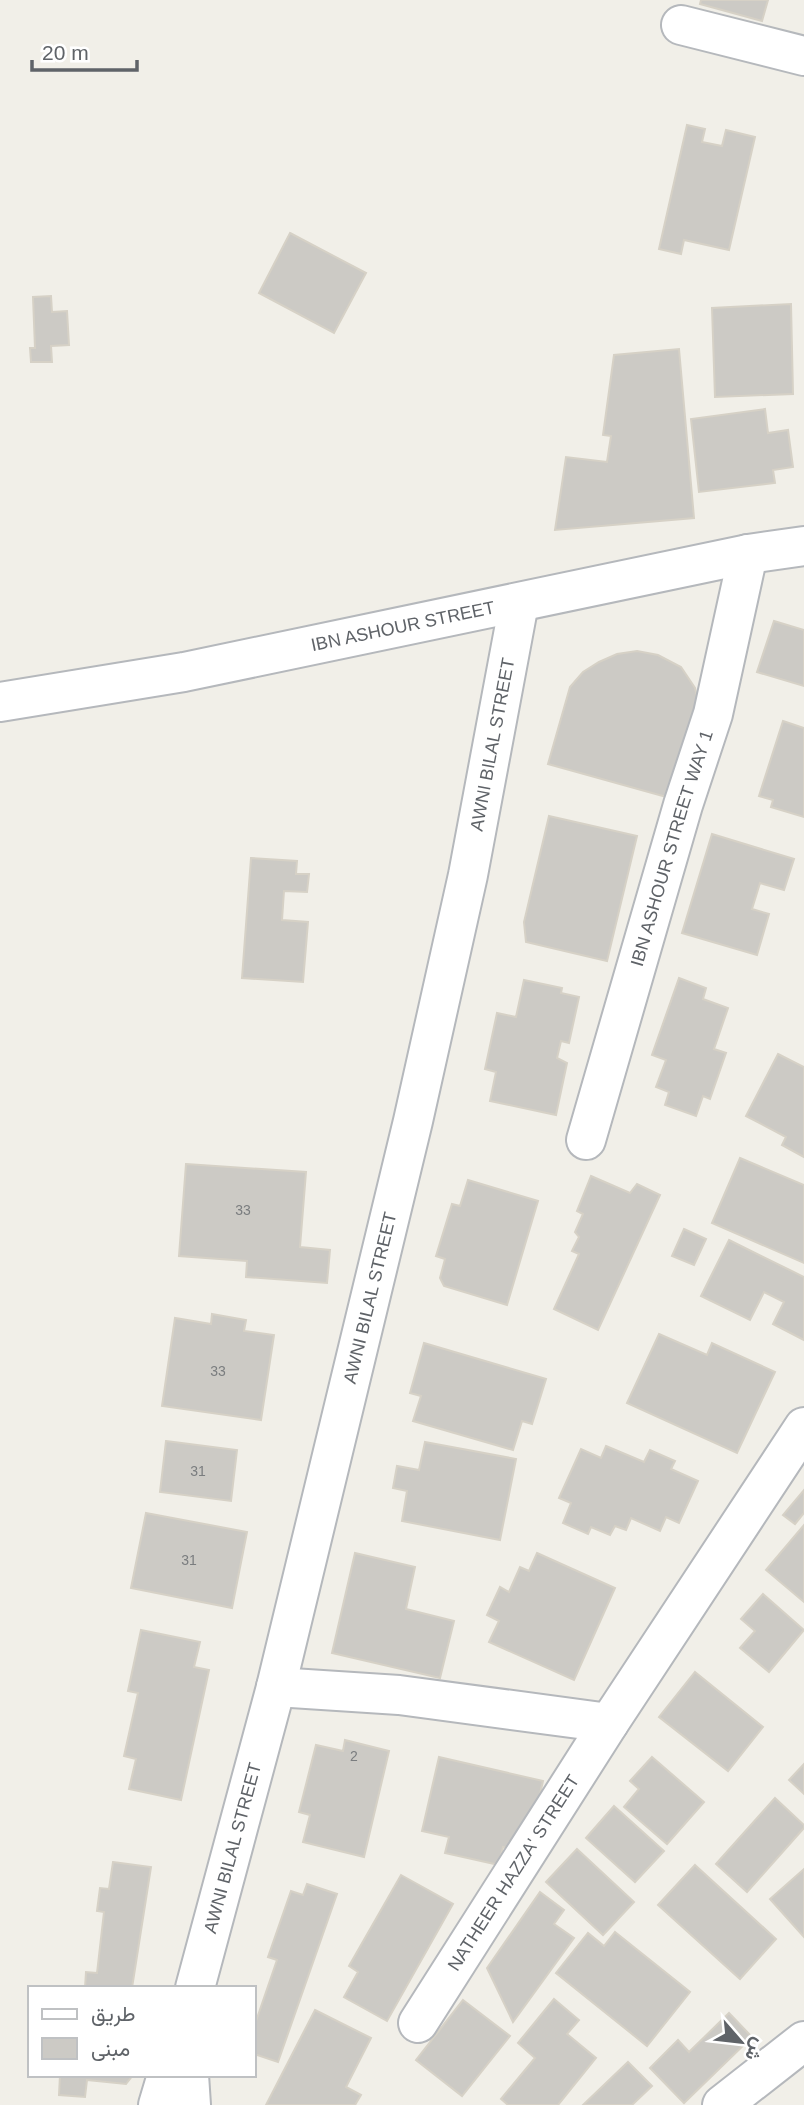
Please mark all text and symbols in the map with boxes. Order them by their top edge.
scale bar [32,28,136,72]
text: 20 m [42,41,89,64]
street label: IBN ASHOUR STREET [309,597,496,655]
street label: AWNI BILAL STREET [466,656,519,833]
street label: IBN ASHOUR STREET WAY 1 [627,728,717,969]
house number: 33 [235,1202,251,1218]
street label: AWNI BILAL STREET [340,1210,401,1386]
house number: 33 [210,1363,226,1379]
house number: 31 [190,1463,206,1479]
house number: 31 [181,1552,197,1568]
house number: 2 [350,1748,358,1764]
street label: AWNI BILAL STREET [200,1760,265,1935]
street label: NATHEER HAZZA' STREET [444,1771,583,1974]
legend [28,1986,256,2077]
text: طريق [91,2002,136,2027]
north arrow [706,2007,776,2077]
text: ش [740,2034,770,2065]
text: مبنى [91,2037,130,2061]

